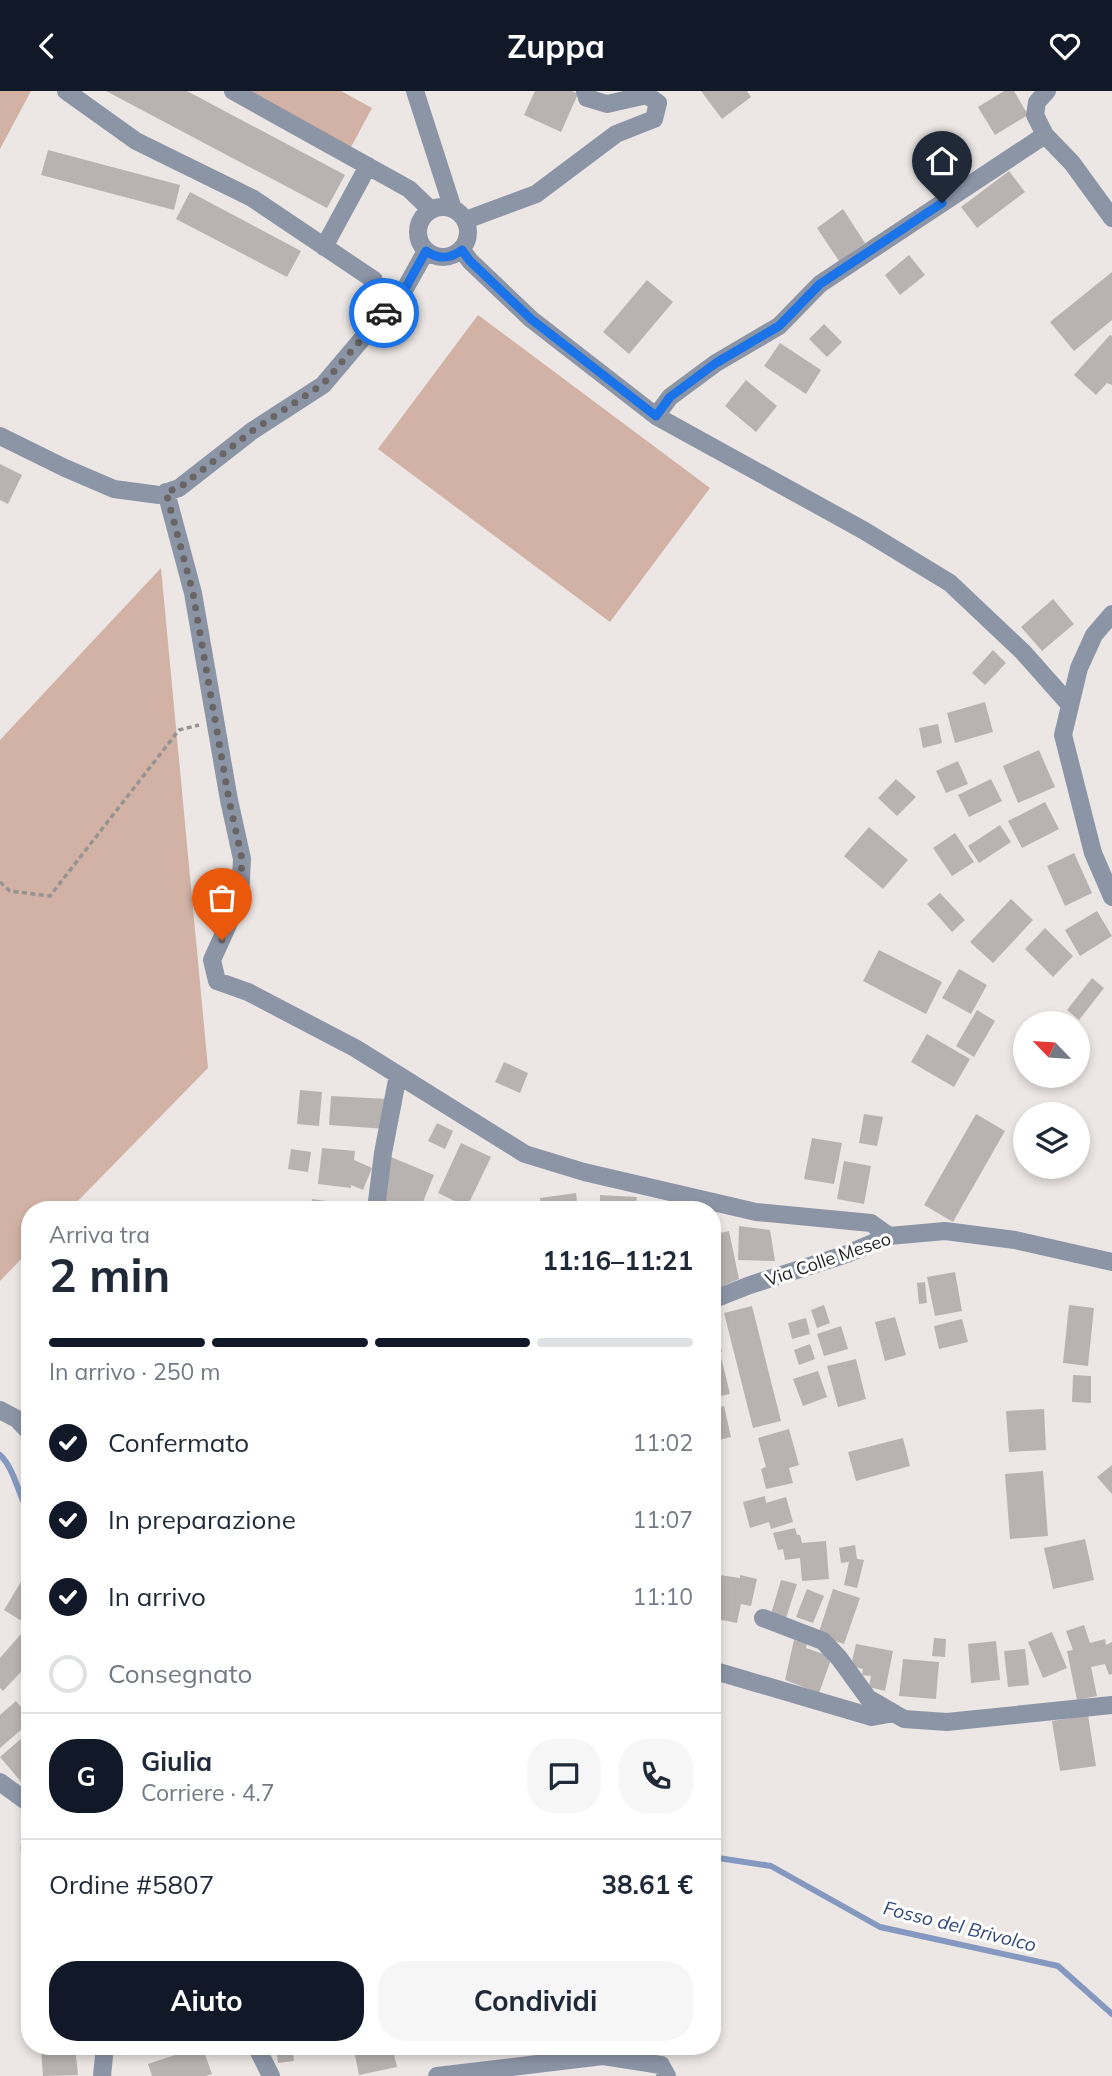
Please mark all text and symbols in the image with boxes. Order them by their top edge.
text: Zuppa [507,26,605,66]
icon: back [28,27,66,65]
icon: heart [1046,27,1084,65]
pin [912,131,972,203]
icon: home [923,142,961,180]
courier [349,278,419,348]
icon: car [365,294,403,332]
pin [192,868,252,940]
icon: bag [203,879,241,917]
north arrow [1013,1011,1090,1089]
map controls [1013,1011,1090,1179]
button: layers [1013,1102,1090,1179]
text: Arriva tra [49,1220,150,1249]
street label: Via Colle Meseo [762,1227,894,1291]
text: 11:16–11:21 [542,1244,693,1277]
text: 2 min [49,1246,170,1304]
text: In arrivo · 250 m [49,1357,221,1386]
icon: check [49,1424,87,1462]
text: Confermato [108,1426,249,1459]
text: 11:02 [633,1428,693,1457]
icon: check [49,1501,87,1539]
text: In preparazione [108,1503,296,1536]
text: 11:07 [633,1505,693,1534]
icon: check [49,1578,87,1616]
text: In arrivo [108,1580,206,1613]
text: 11:10 [633,1582,693,1611]
text: Consegnato [108,1657,252,1690]
button: chat [527,1739,601,1813]
button: phone [619,1739,693,1813]
text: Giulia [141,1745,212,1778]
text: G [76,1760,96,1793]
text: Corriere · 4.7 [141,1778,275,1807]
text: Ordine #5807 [49,1868,214,1901]
text: 38.61 € [601,1868,693,1901]
water label: Fosso del Brivolco [881,1895,1039,1957]
button: Aiuto [49,1961,364,2041]
button: Condividi [378,1961,693,2041]

